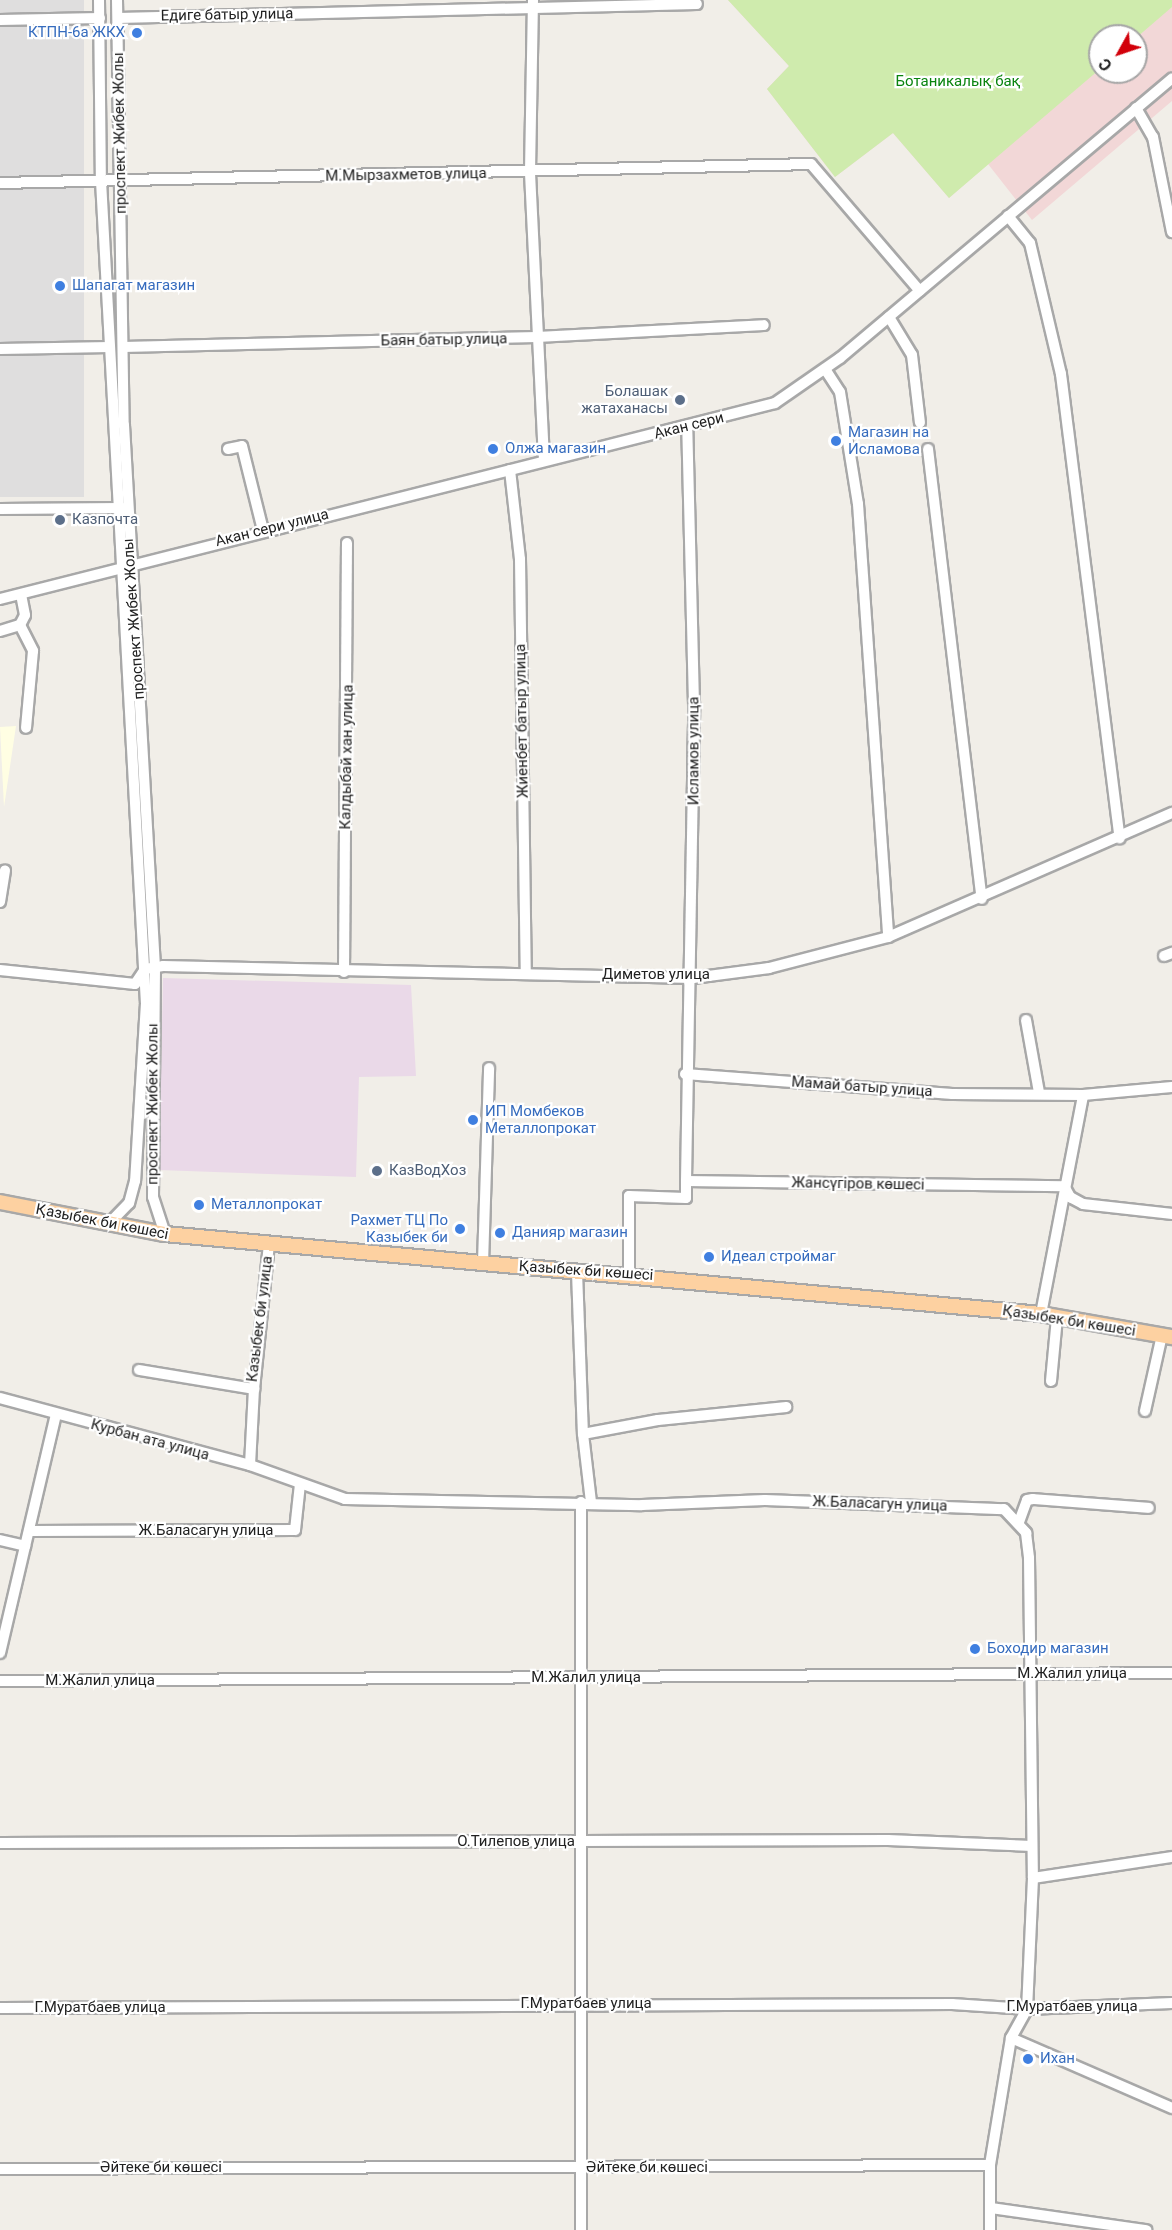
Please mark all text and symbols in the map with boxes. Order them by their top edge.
street label: Едиге батыр улица [161,5,293,25]
place label: КТПН-6а ЖКХ [28,24,125,42]
north arrow [1088,24,1148,84]
marker: КТПН-6а ЖКХ [130,26,144,40]
street label: проспект Жибек Жолы [110,52,130,214]
text: С [1095,54,1116,75]
park label: Ботаникалық бақ [896,73,1020,91]
street label: М.Мырзахметов улица [325,165,487,185]
place label: Шапагат магазин [72,277,195,295]
marker: Шапагат магазин [53,279,67,293]
street label: Баян батыр улица [380,330,508,350]
place label: Болашак жатаханасы [581,382,668,417]
marker: Болашак жатаханасы [673,393,687,407]
street label: Акан сери [652,409,726,443]
place label: Магазин на Исламова [848,423,929,458]
marker: Магазин на Исламова [829,434,843,448]
place label: Олжа магазин [505,440,606,458]
marker: Олжа магазин [486,442,500,456]
street label: Акан сери улица [213,505,331,551]
place label: Казпочта [72,511,138,529]
marker: Казпочта [53,513,67,527]
street label: проспект Жибек Жолы [119,538,149,700]
street label: Жиенбет батыр улица [512,644,532,798]
street label: Калдыбай хан улица [337,684,357,830]
street label: Исламов улица [685,697,703,805]
street label: Диметов улица [602,966,710,984]
street label: проспект Жибек Жолы [144,1023,162,1185]
street label: Мамай батыр улица [791,1073,933,1101]
place label: ИП Момбеков Металлопрокат [485,1102,596,1137]
marker: ИП Момбеков Металлопрокат [466,1113,480,1127]
place label: КазВодХоз [389,1162,466,1180]
marker: КазВодХоз [370,1164,384,1178]
street label: Жансүгіров көшесі [791,1174,925,1194]
place label: Металлопрокат [211,1196,322,1214]
marker: Металлопрокат [192,1198,206,1212]
street label: Қазыбек би көшесі [34,1200,170,1244]
place label: Рахмет ТЦ По Казыбек би [350,1211,448,1246]
marker: Рахмет ТЦ По Казыбек би [453,1222,467,1236]
place label: Данияр магазин [512,1224,628,1242]
marker: Данияр магазин [493,1226,507,1240]
place label: Идеал строймаг [721,1248,836,1266]
marker: Идеал строймаг [702,1250,716,1264]
street label: Казыбек би улица [243,1255,277,1383]
street label: Қазыбек би көшесі [518,1257,654,1285]
street label: Қазыбек би көшесі [1001,1302,1137,1340]
street label: Курбан ата улица [89,1416,211,1464]
street label: Ж.Баласагун улица [812,1493,948,1515]
street label: Ж.Баласагун улица [139,1522,273,1540]
place label: Боходир магазин [987,1640,1109,1658]
marker: Боходир магазин [968,1642,982,1656]
street label: М.Жалил улица [1017,1665,1127,1683]
street label: М.Жалил улица [531,1669,641,1687]
street label: М.Жалил улица [45,1672,155,1690]
street label: О.Тилепов улица [457,1833,575,1851]
street label: Г.Муратбаев улица [520,1995,652,2013]
street label: Г.Муратбаев улица [1006,1998,1138,2016]
street label: Г.Муратбаев улица [34,1999,166,2017]
place label: Ихан [1040,2050,1075,2068]
marker: Ихан [1021,2052,1035,2066]
street label: Әйтеке би көшесі [100,2159,222,2177]
street label: Әйтеке би көшесі [586,2159,708,2177]

